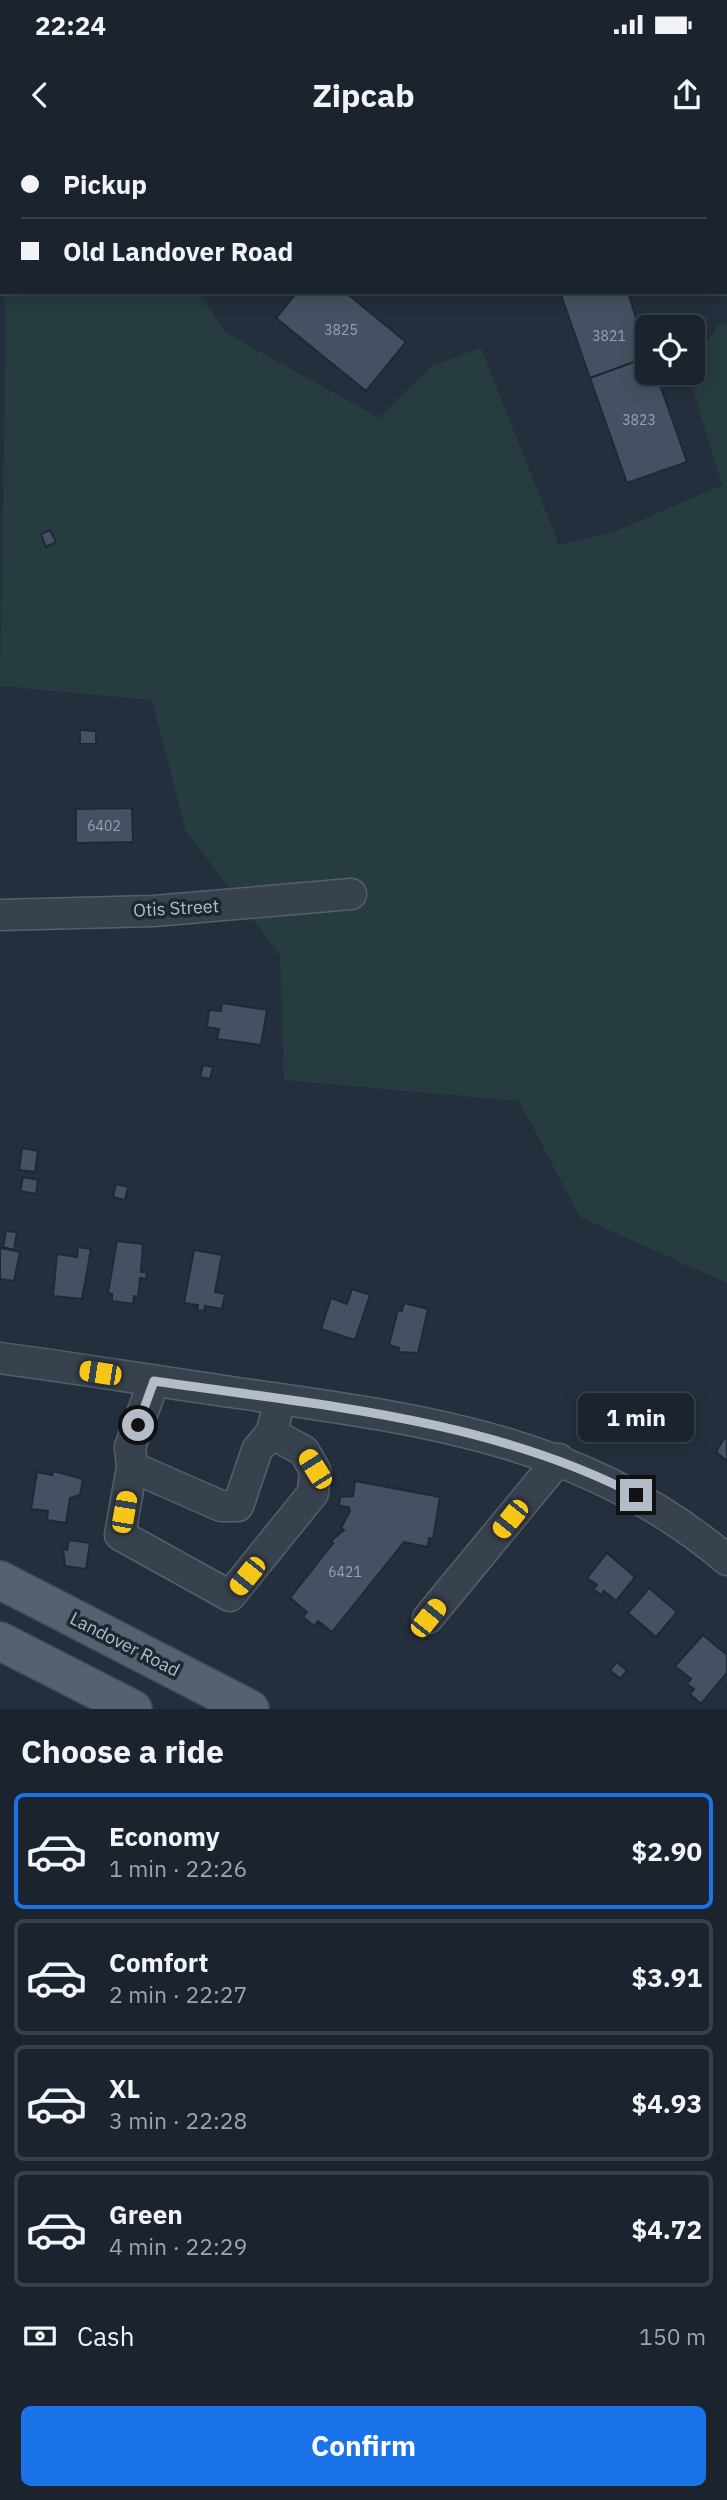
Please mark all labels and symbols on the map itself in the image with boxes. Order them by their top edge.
house number: 3825 [324,321,358,339]
house number: 3821 [592,327,626,345]
house number: 3823 [622,411,656,429]
house number: 6402 [87,817,121,835]
street label: Otis Street [132,894,220,922]
car [78,1359,123,1387]
callout: 1 min [578,1394,694,1442]
route start [122,1409,154,1441]
car [295,1446,336,1492]
route end [620,1479,652,1511]
car [111,1489,138,1535]
car [489,1496,532,1542]
car [226,1553,269,1599]
house number: 6421 [328,1563,362,1581]
car [407,1595,450,1641]
street label: Landover Road [66,1607,184,1681]

